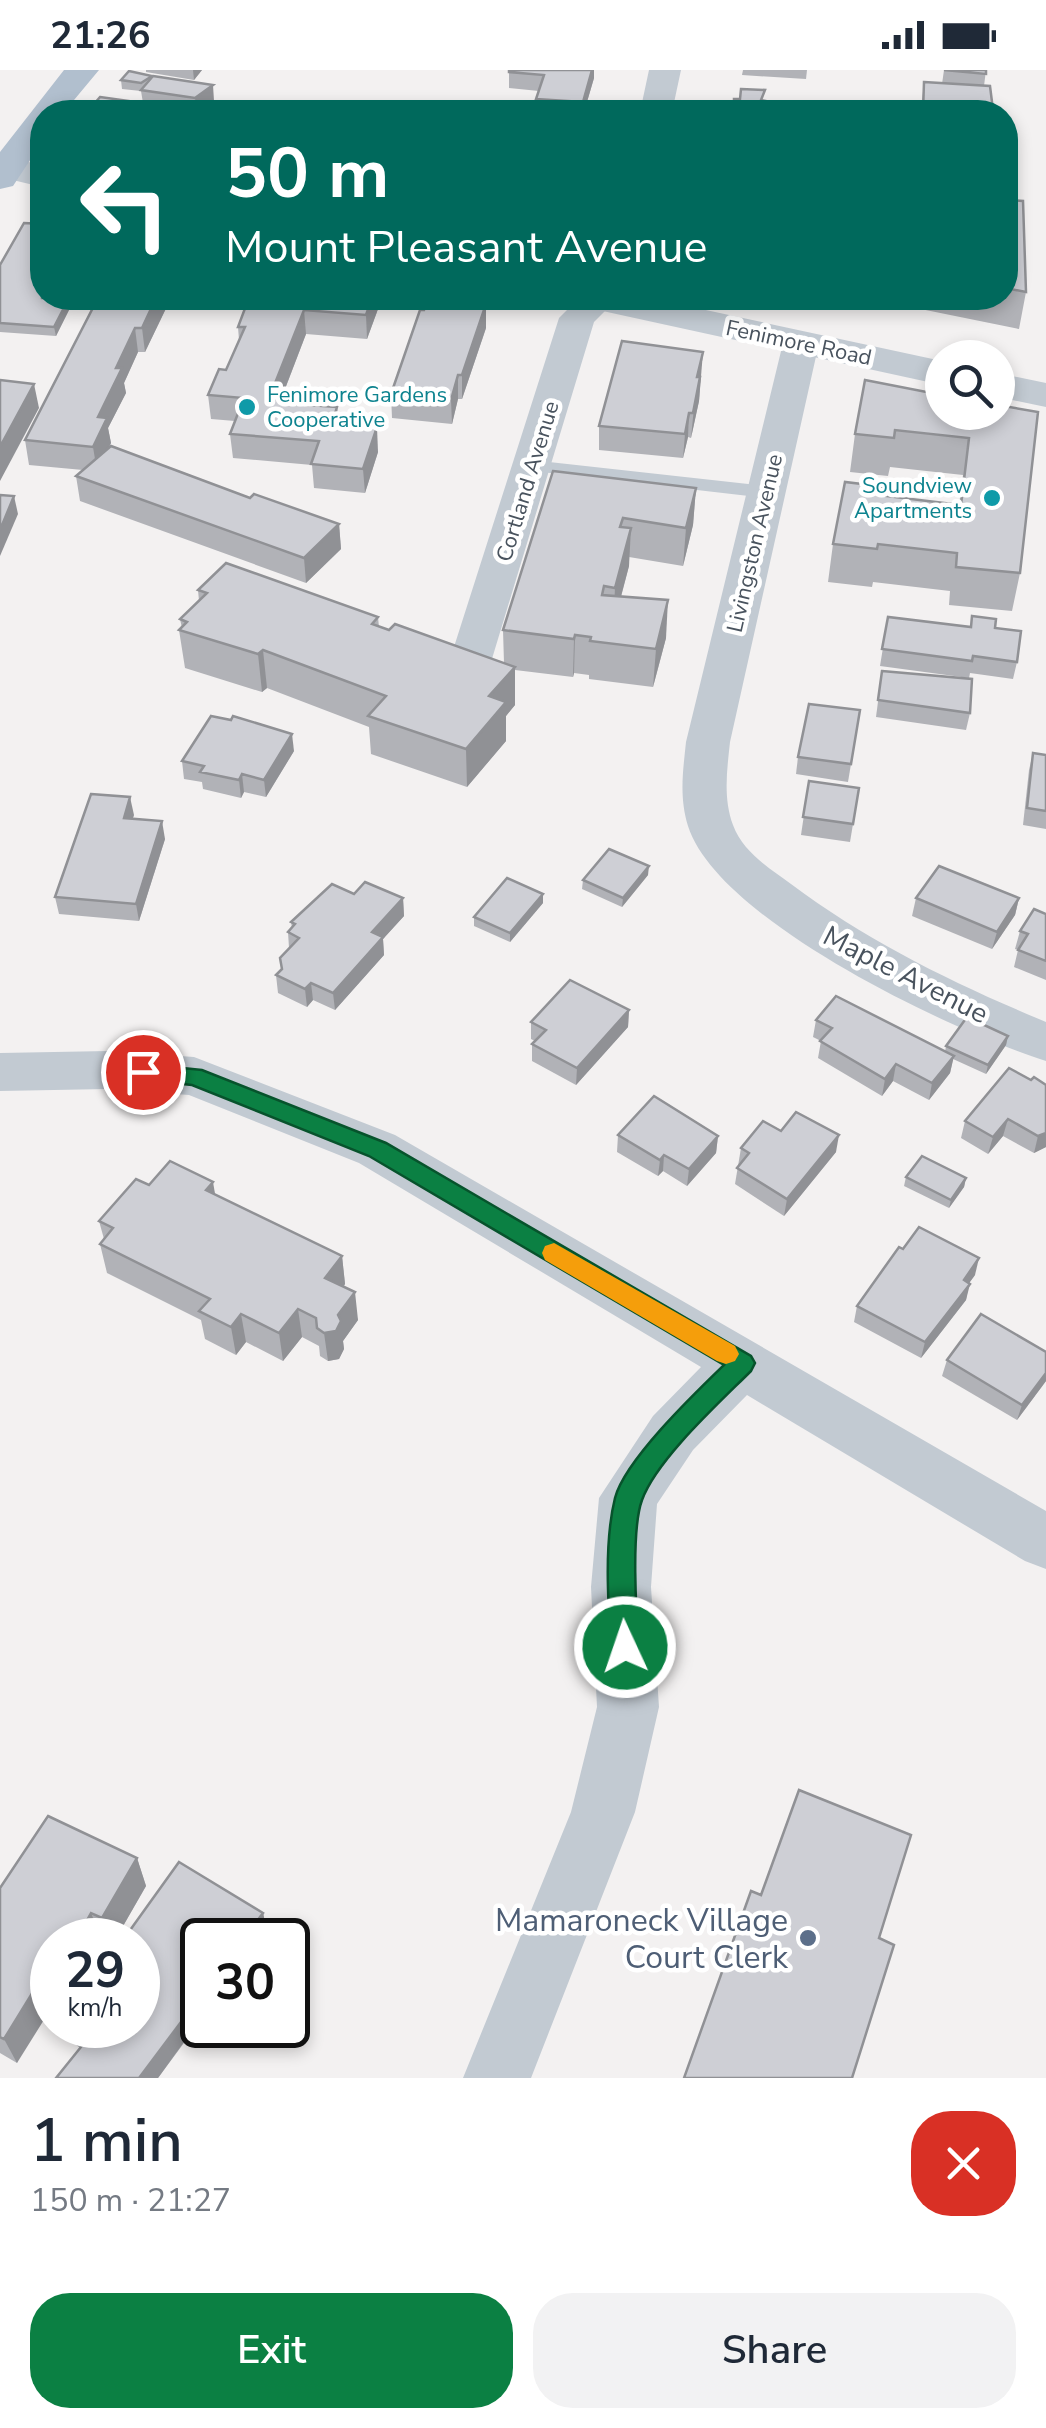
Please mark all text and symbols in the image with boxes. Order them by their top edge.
text: 21:26 [50,10,151,61]
text: 50 m [225,126,389,222]
icon: left [60,140,190,270]
text: Mount Pleasant Avenue [225,217,708,278]
street label: Fenimore Road [723,313,874,373]
map controls [925,340,1015,430]
button: search [925,340,1015,430]
place label: Fenimore Gardens Cooperative [267,380,447,435]
marker: Fenimore Gardens Cooperative [236,396,258,418]
street label: Cortland Avenue [489,397,567,565]
street label: Livingston Avenue [720,451,790,635]
place label: Soundview Apartments [854,471,972,526]
marker: Soundview Apartments [981,487,1003,509]
street label: Maple Avenue [816,917,995,1033]
pin [101,1030,186,1115]
icon: arrive [116,1045,171,1100]
position arrow [573,1595,677,1699]
place label: Mamaroneck Village Court Clerk [495,1899,789,1979]
speed limit sign: 30 [180,1918,310,2048]
marker: Mamaroneck Village Court Clerk [797,1927,819,1949]
text: 29 [65,1936,125,2005]
text: km/h [67,1991,123,2025]
text: 1 min [30,2100,183,2182]
button: close [911,2111,1016,2216]
text: 150 m · 21:27 [30,2179,231,2222]
button: Exit [30,2293,513,2408]
button: Share [533,2293,1016,2408]

